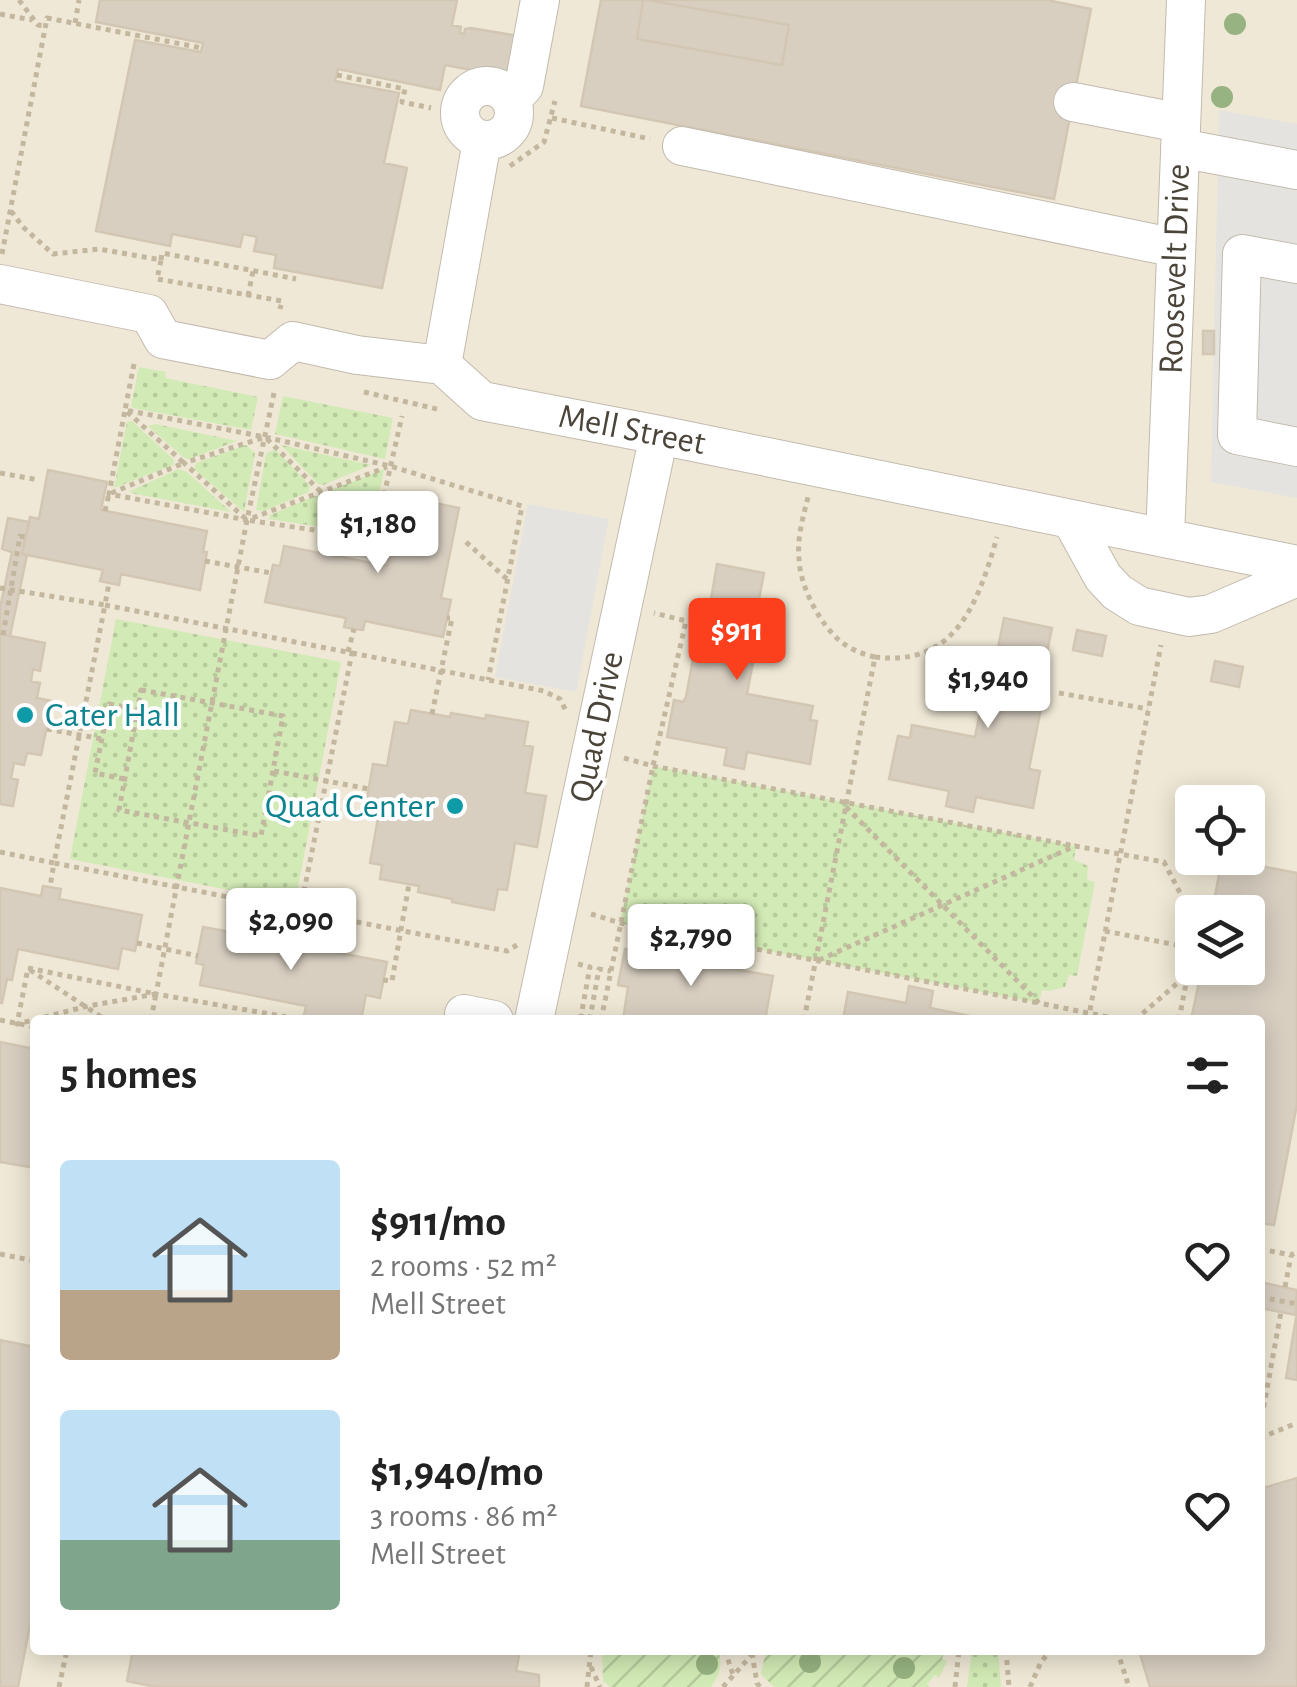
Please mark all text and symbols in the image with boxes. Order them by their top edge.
street label: Roosevelt Drive [1154,163,1196,375]
street label: Mell Street [556,399,708,461]
pin: $1,180 [297,491,459,576]
text: $1,180 [339,507,417,539]
pin: $911 [678,598,796,683]
text: $911 [711,614,763,646]
pin: $1,940 [907,646,1069,731]
street label: Quad Drive [564,649,630,805]
text: $1,940 [947,662,1029,694]
place label: Cater Hall [45,698,180,733]
marker: Cater Hall [14,704,36,726]
map controls [1175,785,1265,985]
button: locate [1175,785,1265,875]
place label: Quad Center [265,789,436,824]
marker: Quad Center [444,795,466,817]
pin: $2,090 [210,888,372,973]
button: layers [1175,895,1265,985]
text: $2,090 [248,904,334,936]
pin: $2,790 [610,904,772,989]
text: $2,790 [650,920,732,952]
icon: filters [1180,1048,1235,1103]
text: 5 homes [60,1054,197,1096]
icon: home [140,1200,260,1320]
text: $911/mo [370,1201,506,1243]
icon: heart [1180,1233,1235,1288]
text: 2 rooms · 52 m² [370,1250,557,1282]
text: Mell Street [370,1288,506,1320]
icon: home [140,1450,260,1570]
text: $1,940/mo [370,1451,544,1493]
icon: heart [1180,1483,1235,1538]
text: 3 rooms · 86 m² [370,1500,557,1532]
text: Mell Street [370,1538,506,1570]

